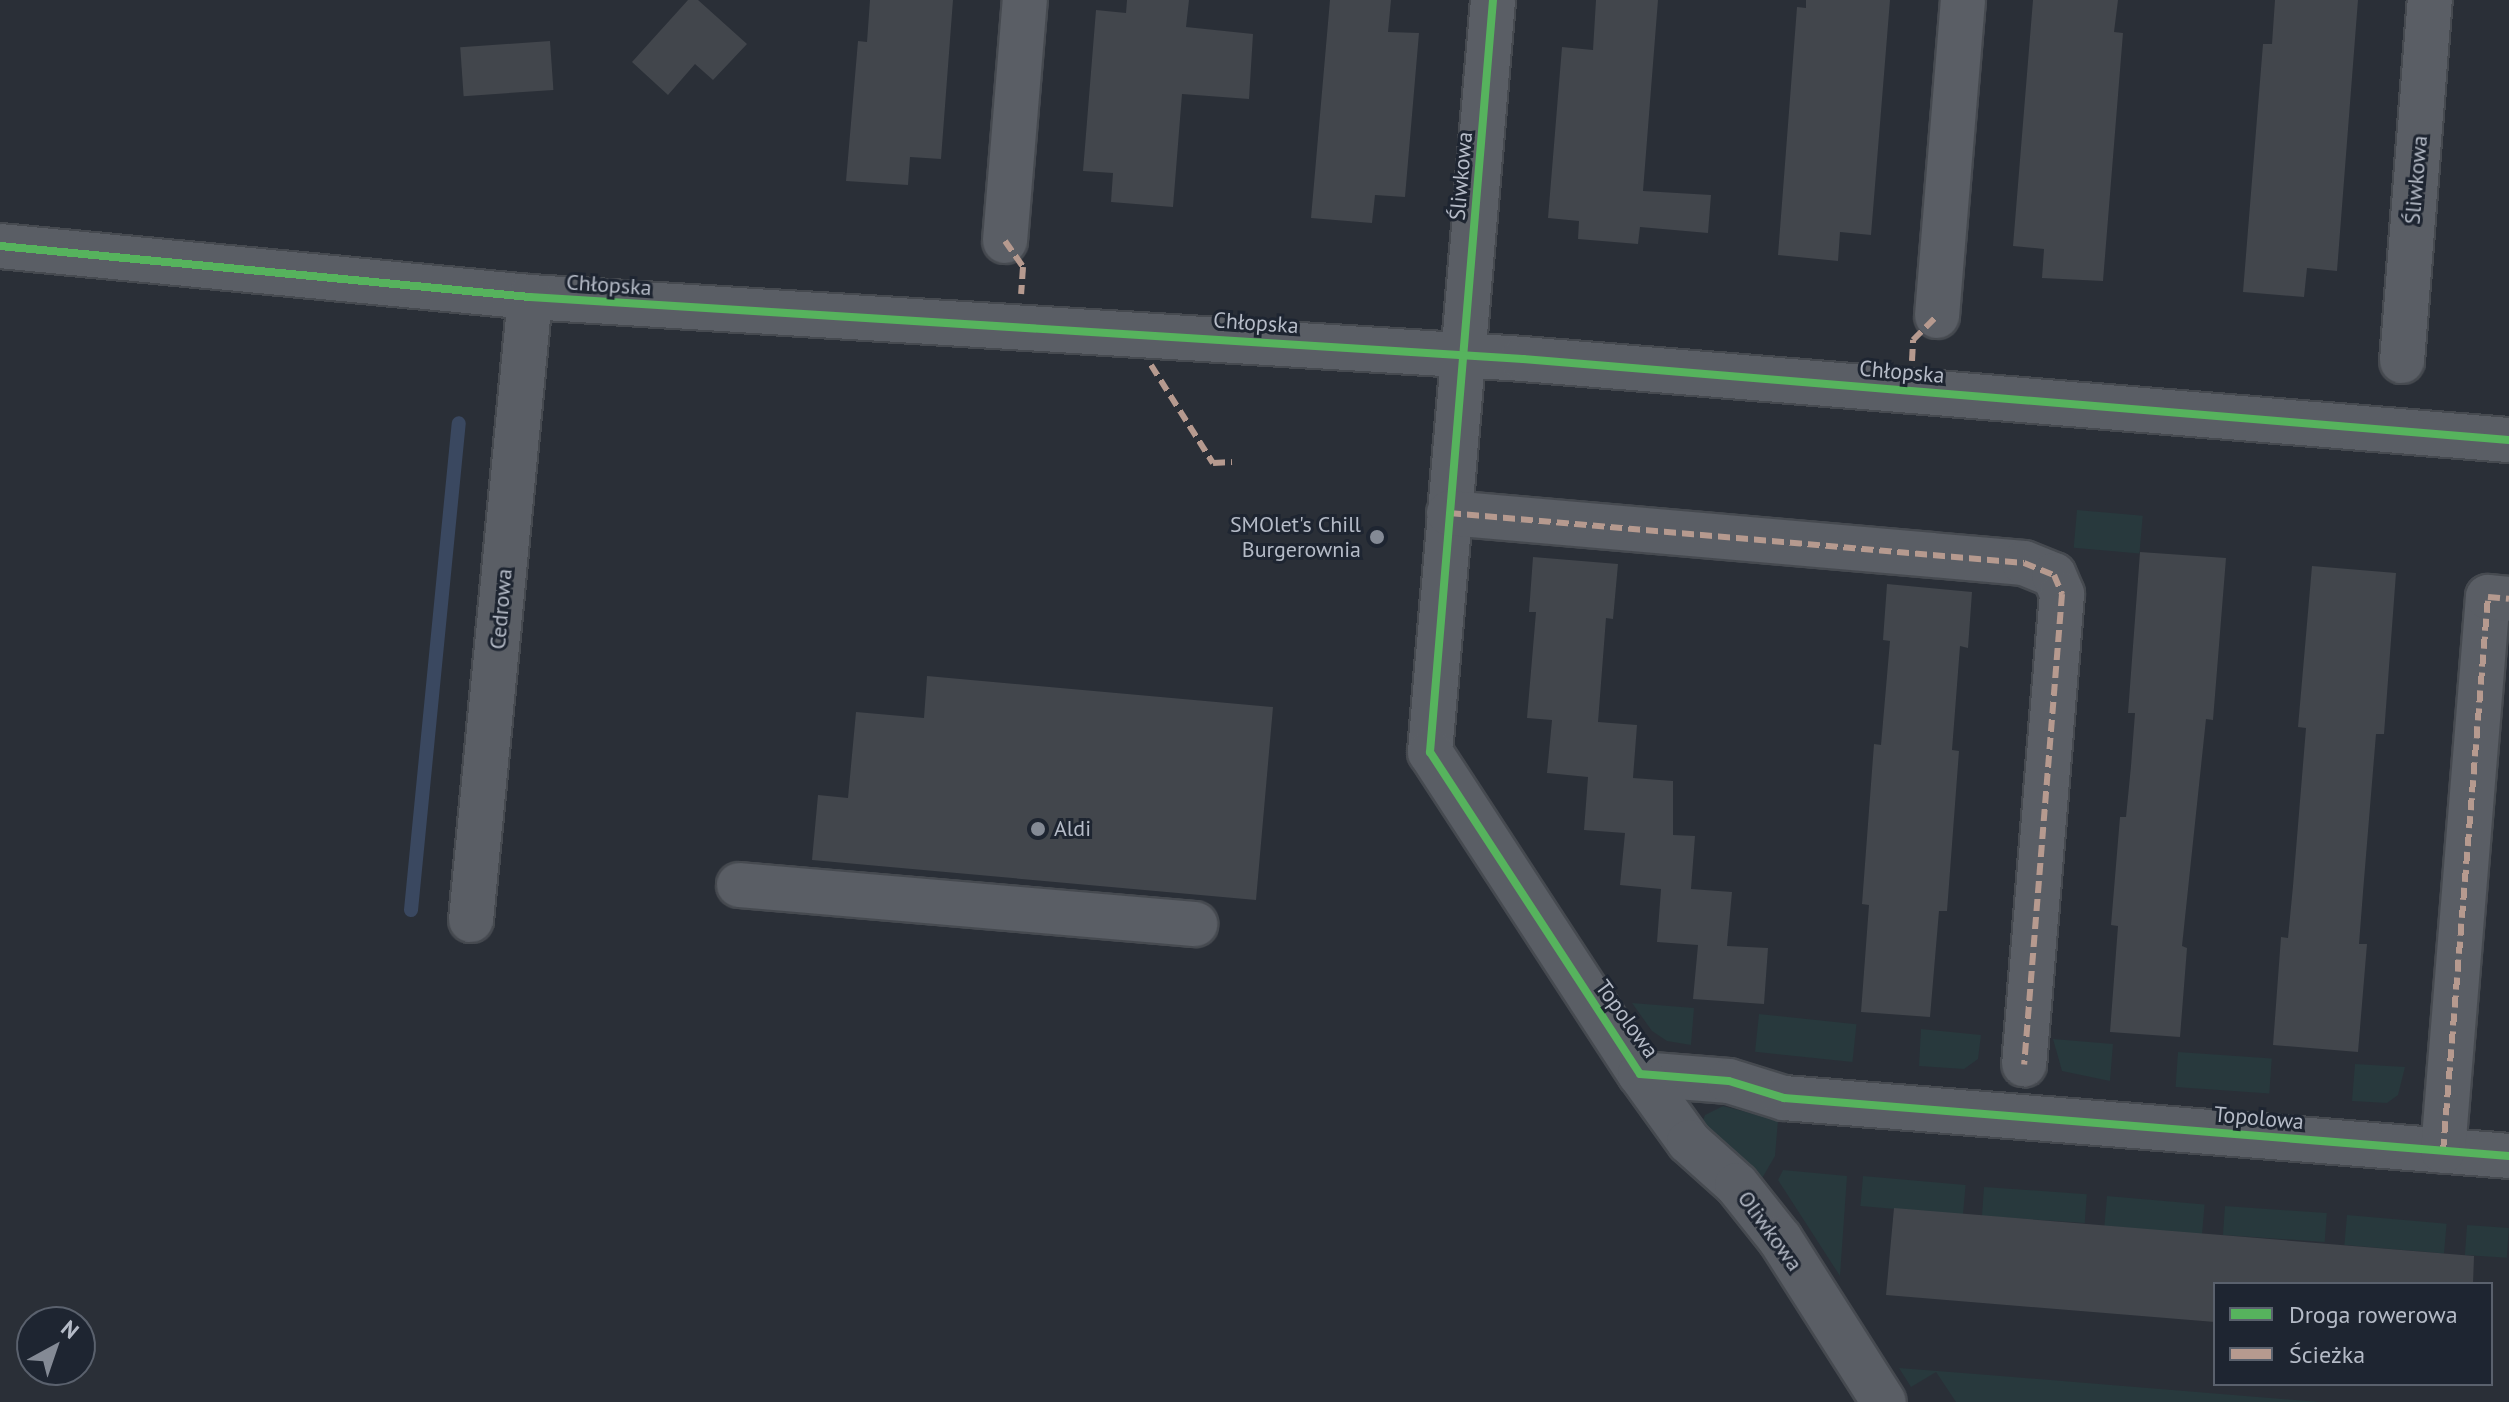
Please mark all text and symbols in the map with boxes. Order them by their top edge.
street label: Śliwkowa [1444,130,1478,222]
street label: Śliwkowa [2399,134,2433,226]
street label: Chłopska [565,269,653,301]
street label: Chłopska [1212,307,1300,339]
street label: Chłopska [1858,355,1946,389]
place label: SMOlet's Chill Burgerownia [1230,511,1361,562]
marker: SMOlet's Chill Burgerownia [1368,528,1386,546]
street label: Cedrowa [484,568,518,650]
place label: Aldi [1054,816,1091,842]
marker: Aldi [1029,820,1047,838]
street label: Topolowa [1590,975,1664,1063]
street label: Topolowa [2213,1101,2305,1135]
street label: Oliwkowa [1732,1186,1808,1276]
legend [2213,1282,2493,1386]
text: Droga rowerowa [2289,1299,2458,1330]
north arrow [16,1306,96,1386]
text: N [56,1314,85,1345]
text: Ścieżka [2289,1339,2365,1370]

